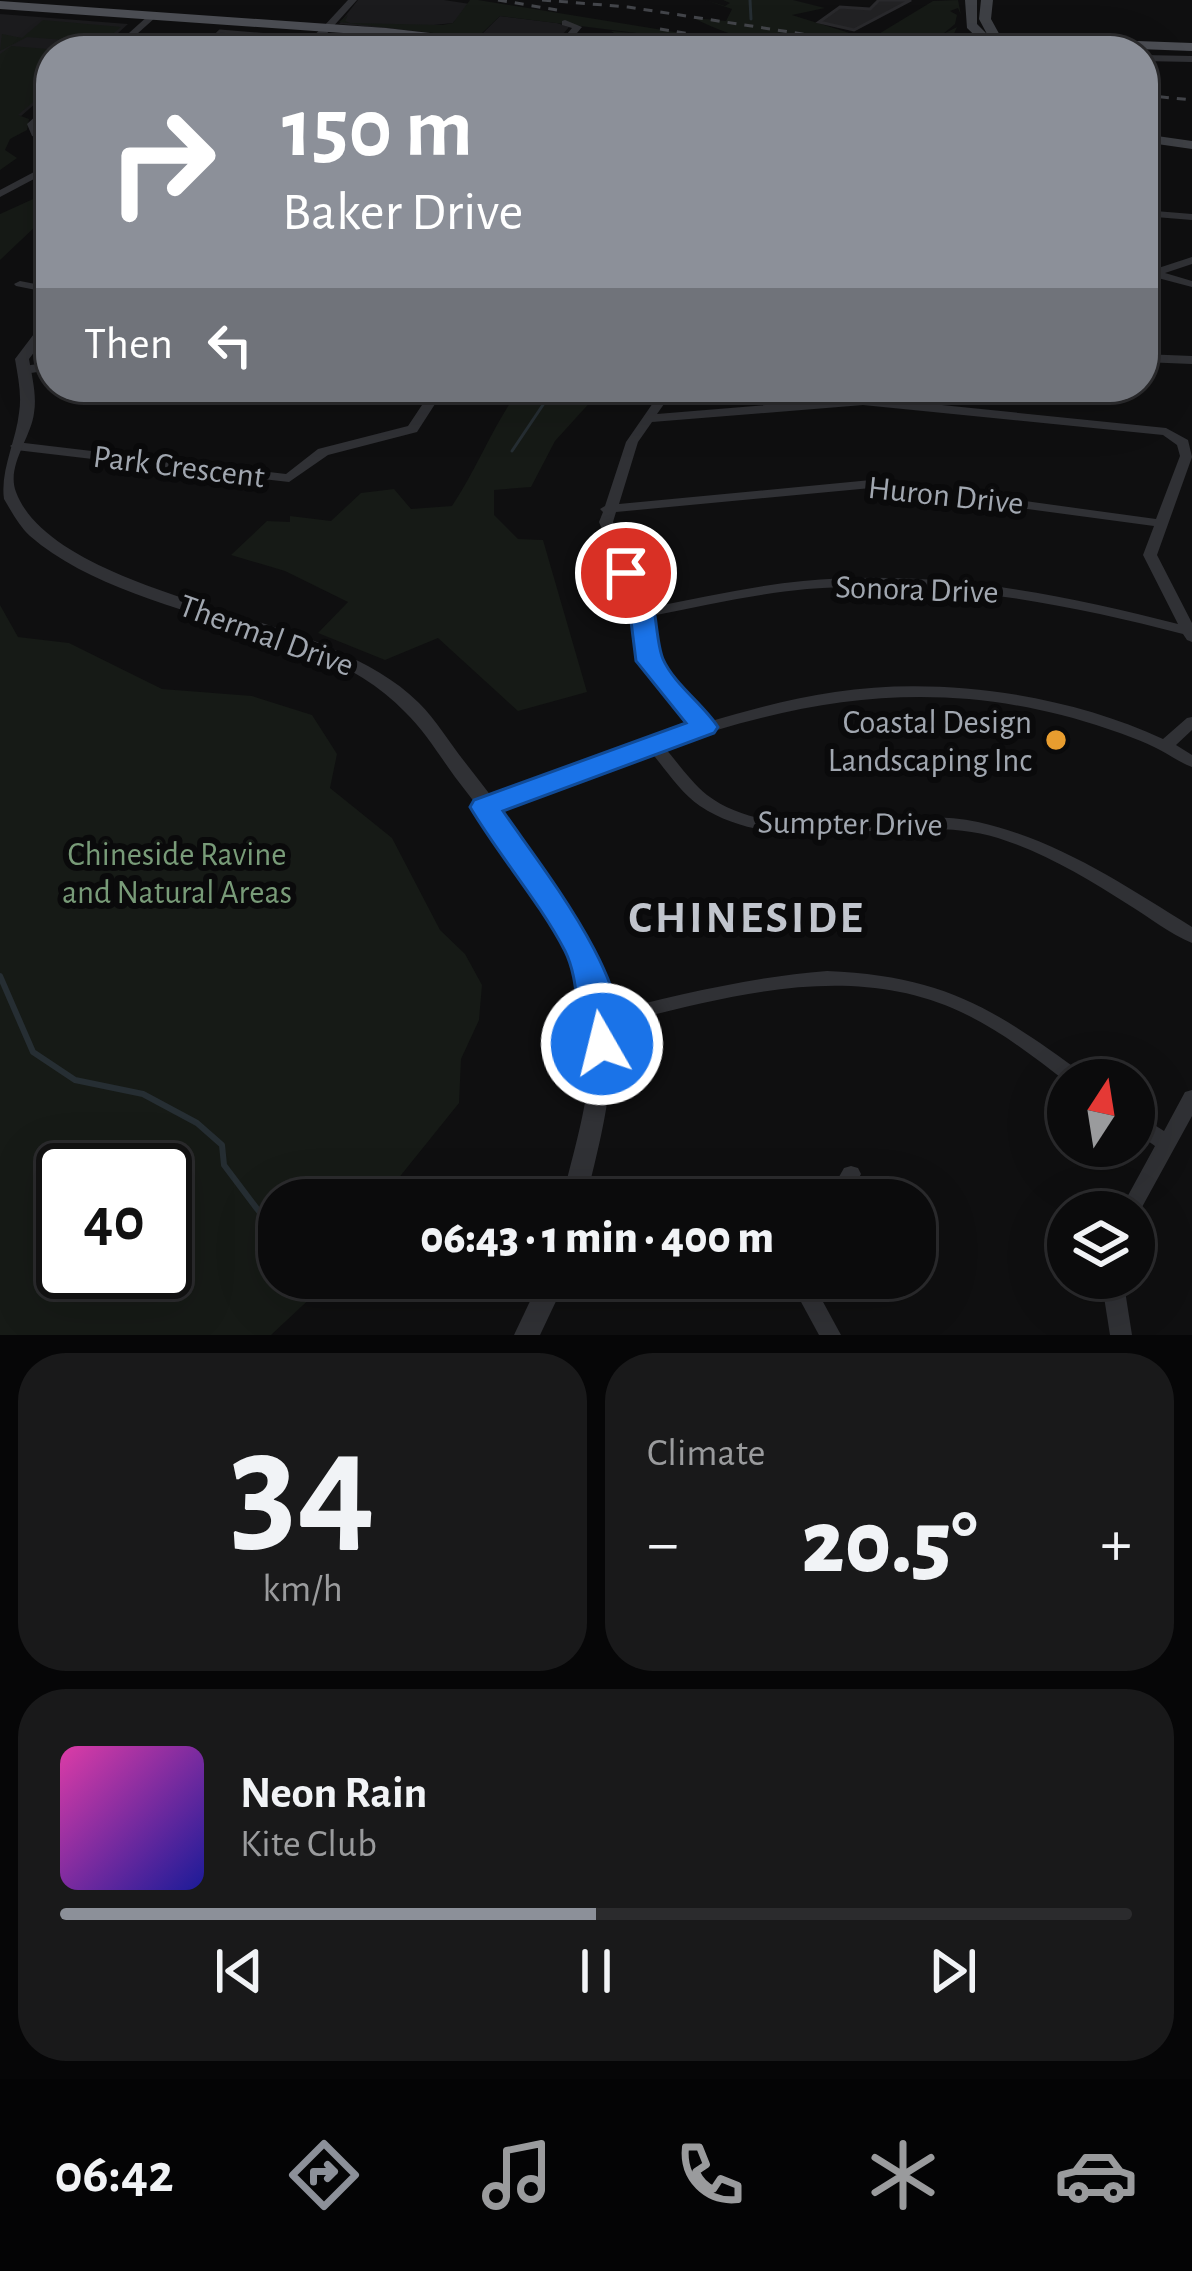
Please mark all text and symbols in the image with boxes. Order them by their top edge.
icon: right [84,84,240,240]
text: 150 m [282,88,473,172]
text: Baker Drive [282,186,523,240]
icon: left [197,312,263,378]
text: Then [84,322,173,367]
street label: Park Crescent [91,441,267,494]
street label: Huron Drive [866,472,1025,521]
pin [575,522,677,624]
icon: arrive [593,540,659,606]
street label: Sonora Drive [835,571,999,610]
street label: Thermal Drive [175,590,358,683]
place label: Coastal Design Landscaping Inc [828,707,1032,778]
marker: Coastal Design Landscaping Inc [1043,727,1069,753]
street label: Sumpter Drive [757,806,943,843]
park label: Chineside Ravine and Natural Areas [62,839,292,910]
district label: CHINESIDE [629,896,865,941]
position arrow [539,981,665,1107]
north arrow [1047,1059,1155,1167]
map controls [1047,1059,1155,1299]
speed limit sign: 40 [36,1143,192,1299]
button: layers [1047,1191,1155,1299]
text: 06:43 · 1 min · 400 m [420,1216,774,1261]
text: 34 [230,1410,375,1566]
text: Climate [647,1434,765,1473]
text: 20.5° [802,1499,977,1589]
text: − [647,1511,679,1577]
text: + [1100,1511,1132,1577]
text: km/h [262,1570,343,1609]
text: Neon Rain [240,1771,427,1816]
text: Kite Club [240,1825,377,1864]
icon: previous [206,1938,272,2004]
icon: pause [563,1938,629,2004]
icon: next [920,1938,986,2004]
icon: directions [282,2133,366,2217]
icon: music [475,2133,559,2217]
icon: phone [668,2133,752,2217]
icon: climate [861,2133,945,2217]
icon: car [1054,2133,1138,2217]
text: 06:42 [54,2148,174,2202]

